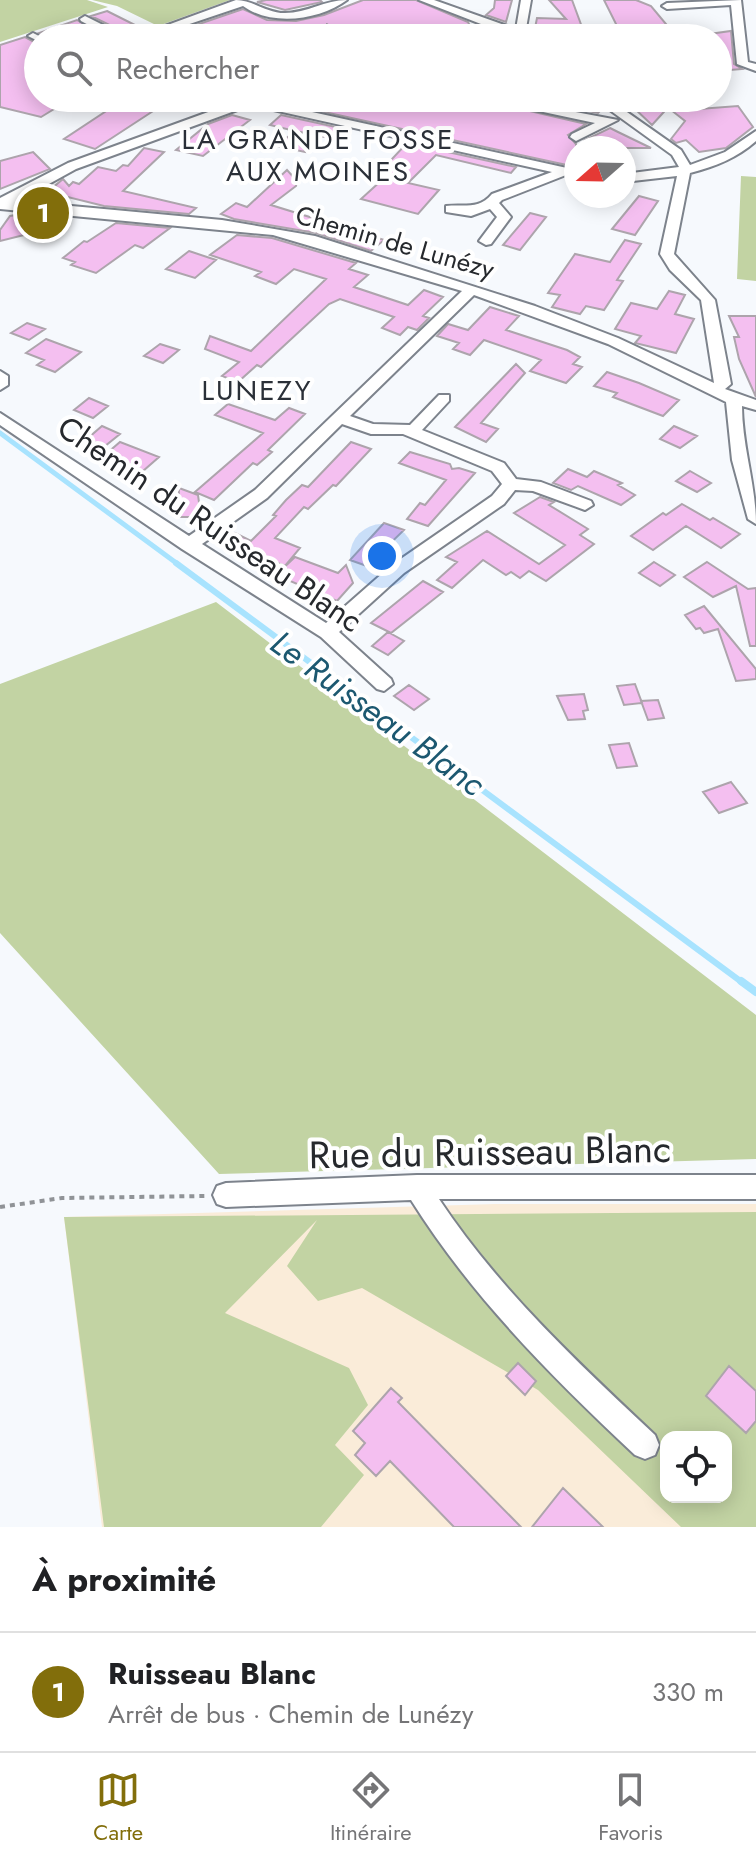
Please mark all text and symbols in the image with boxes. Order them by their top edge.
search box [24,24,732,112]
icon: search [52,46,96,90]
text: Rechercher [116,47,259,90]
district label: LA GRANDE FOSSE AUX MOINES [182,119,454,192]
north arrow [564,136,636,208]
pin: 1 [17,183,69,243]
street label: Chemin de Lunézy [291,195,499,289]
district label: LUNEZY [201,370,313,411]
street label: Chemin du Ruisseau Blanc [48,404,372,644]
your location [362,536,402,576]
water label: Le Ruisseau Blanc [260,619,495,808]
street label: Rue du Ruisseau Blanc [308,1121,672,1182]
map controls [660,1431,732,1503]
button: locate [660,1431,732,1503]
text: À proximité [32,1555,216,1604]
text: Ruisseau Blanc [108,1652,316,1695]
text: 1 [51,1673,65,1711]
text: 330 m [652,1673,724,1711]
text: Arrêt de bus · Chemin de Lunézy [108,1695,473,1733]
tab: Carte [93,1768,143,1848]
tab: Itinéraire [330,1768,412,1848]
tab: Favoris [598,1768,663,1848]

